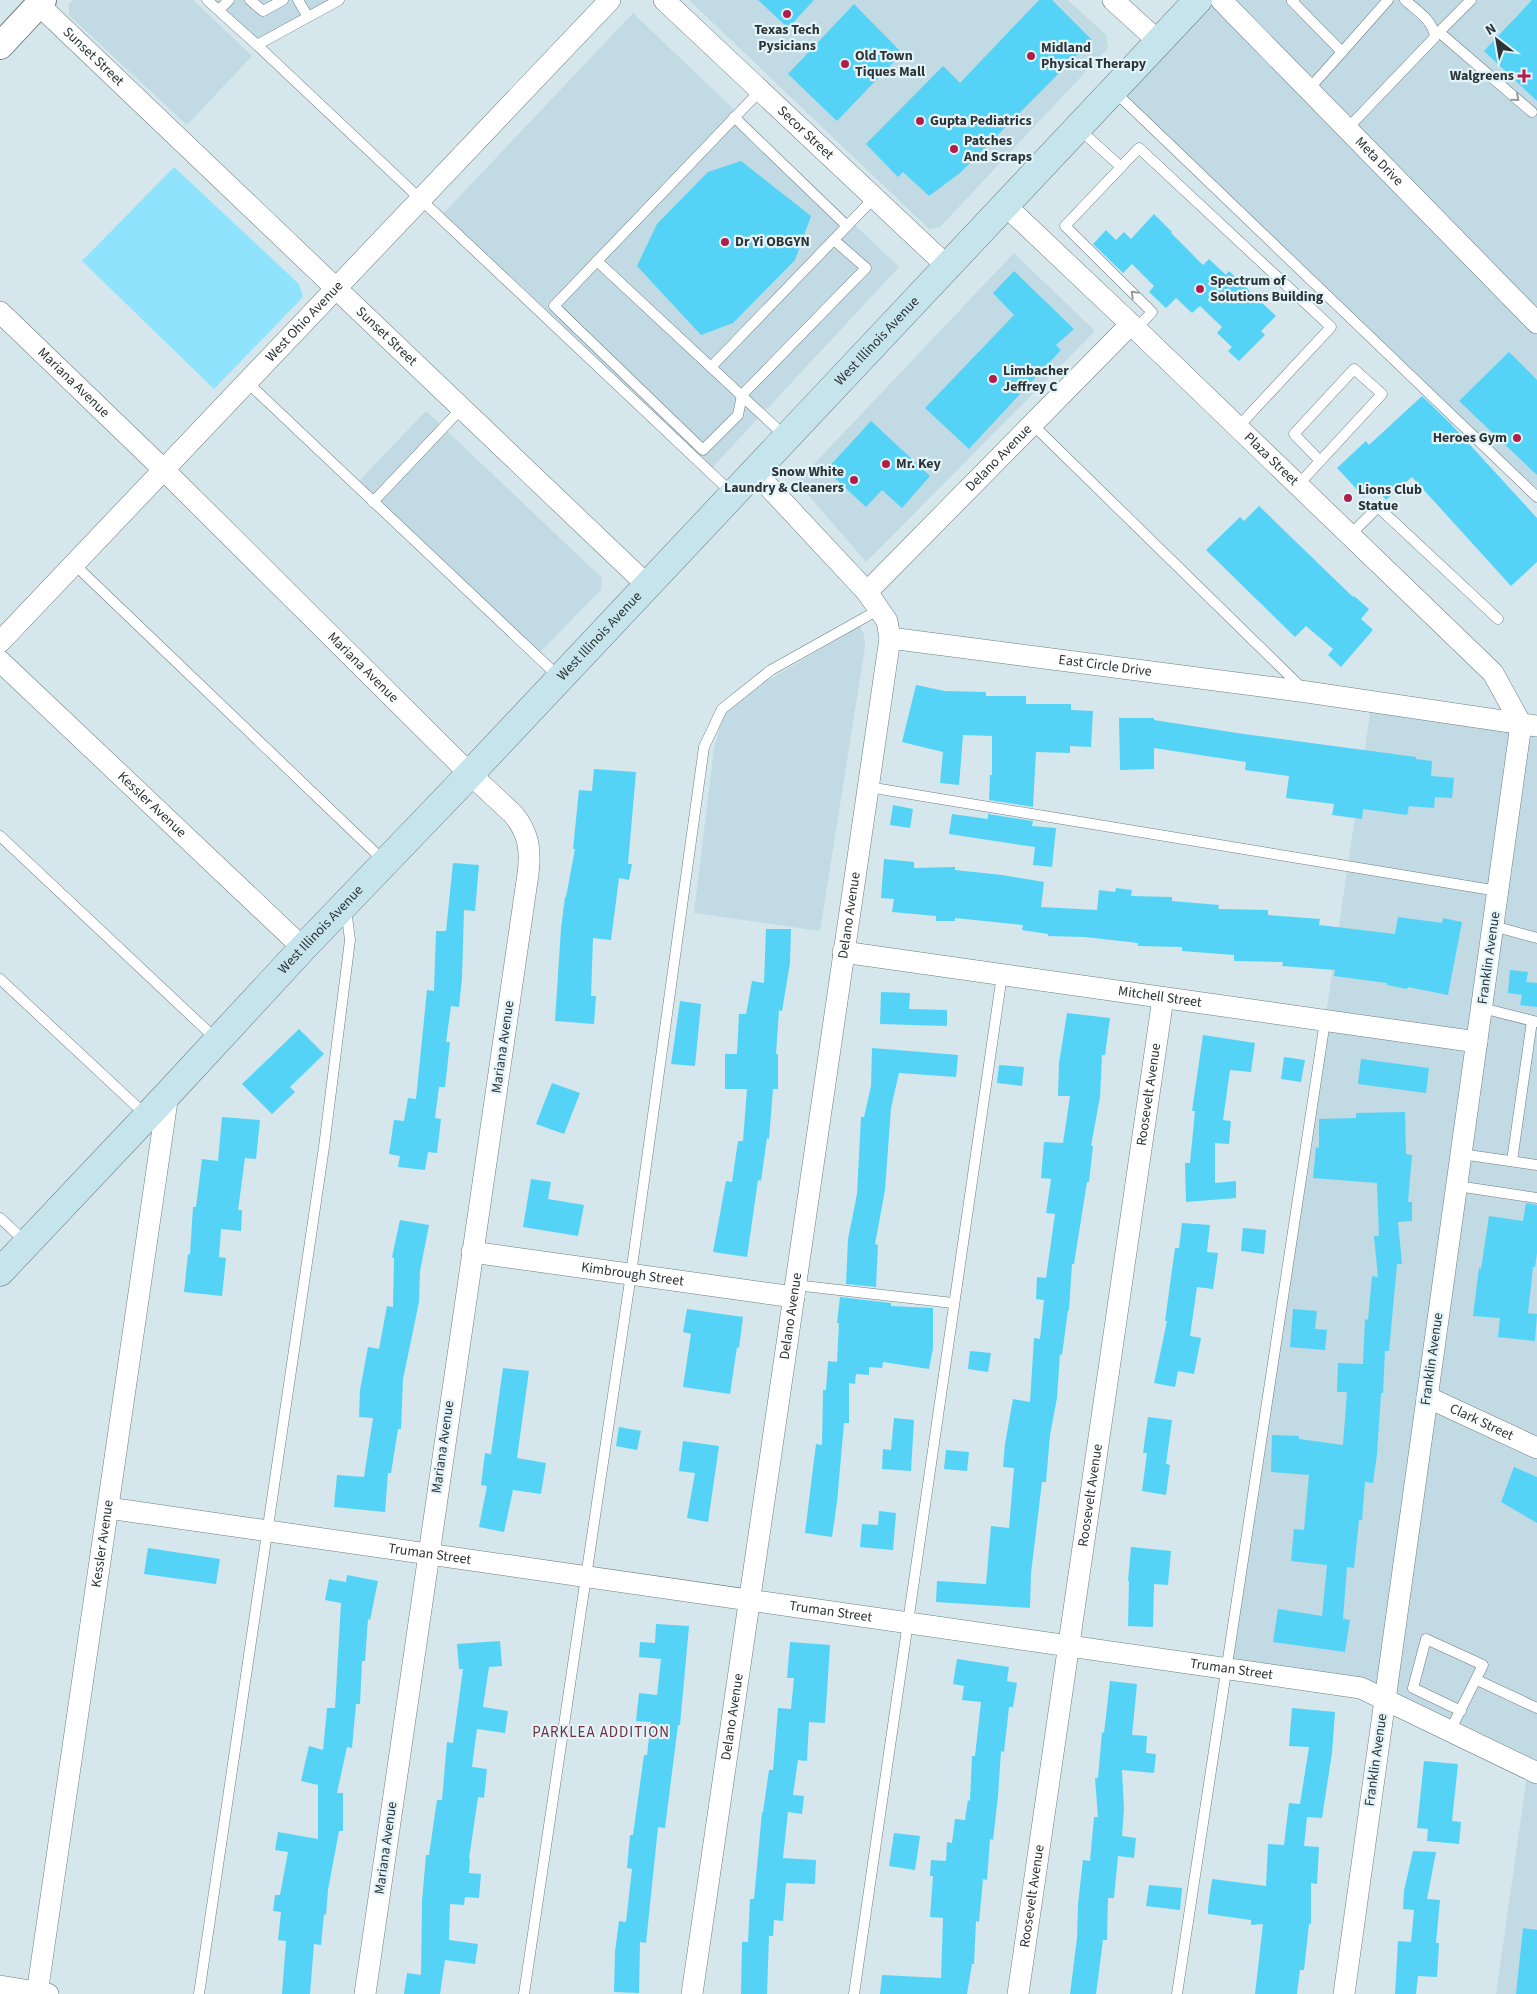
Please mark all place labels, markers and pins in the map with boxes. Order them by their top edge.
marker: Texas Tech Pysicians [781,8,793,20]
place label: Texas Tech Pysicians [754,20,820,56]
place label: Midland Physical Therapy [1041,38,1147,74]
place label: Old Town Tiques Mall [855,46,925,82]
marker: Midland Physical Therapy [1025,50,1037,62]
marker: Old Town Tiques Mall [839,58,851,70]
place label: Walgreens [1450,66,1514,86]
marker: Walgreens [1518,70,1530,82]
place label: Gupta Pediatrics [930,111,1032,131]
marker: Gupta Pediatrics [914,115,926,127]
place label: Patches And Scraps [963,131,1032,167]
marker: Patches And Scraps [948,143,960,155]
place label: Dr Yi OBGYN [735,232,810,252]
marker: Dr Yi OBGYN [719,236,731,248]
place label: Spectrum of Solutions Building [1210,271,1324,307]
marker: Spectrum of Solutions Building [1194,283,1206,295]
place label: Limbacher Jeffrey C [1003,361,1069,397]
marker: Limbacher Jeffrey C [987,373,999,385]
place label: Heroes Gym [1433,428,1507,448]
marker: Heroes Gym [1511,432,1523,444]
place label: Mr. Key [896,454,942,474]
marker: Mr. Key [880,458,892,470]
place label: Snow White Laundry & Cleaners [724,462,844,498]
marker: Snow White Laundry & Cleaners [848,474,860,486]
place label: Lions Club Statue [1358,480,1422,516]
marker: Lions Club Statue [1342,492,1354,504]

